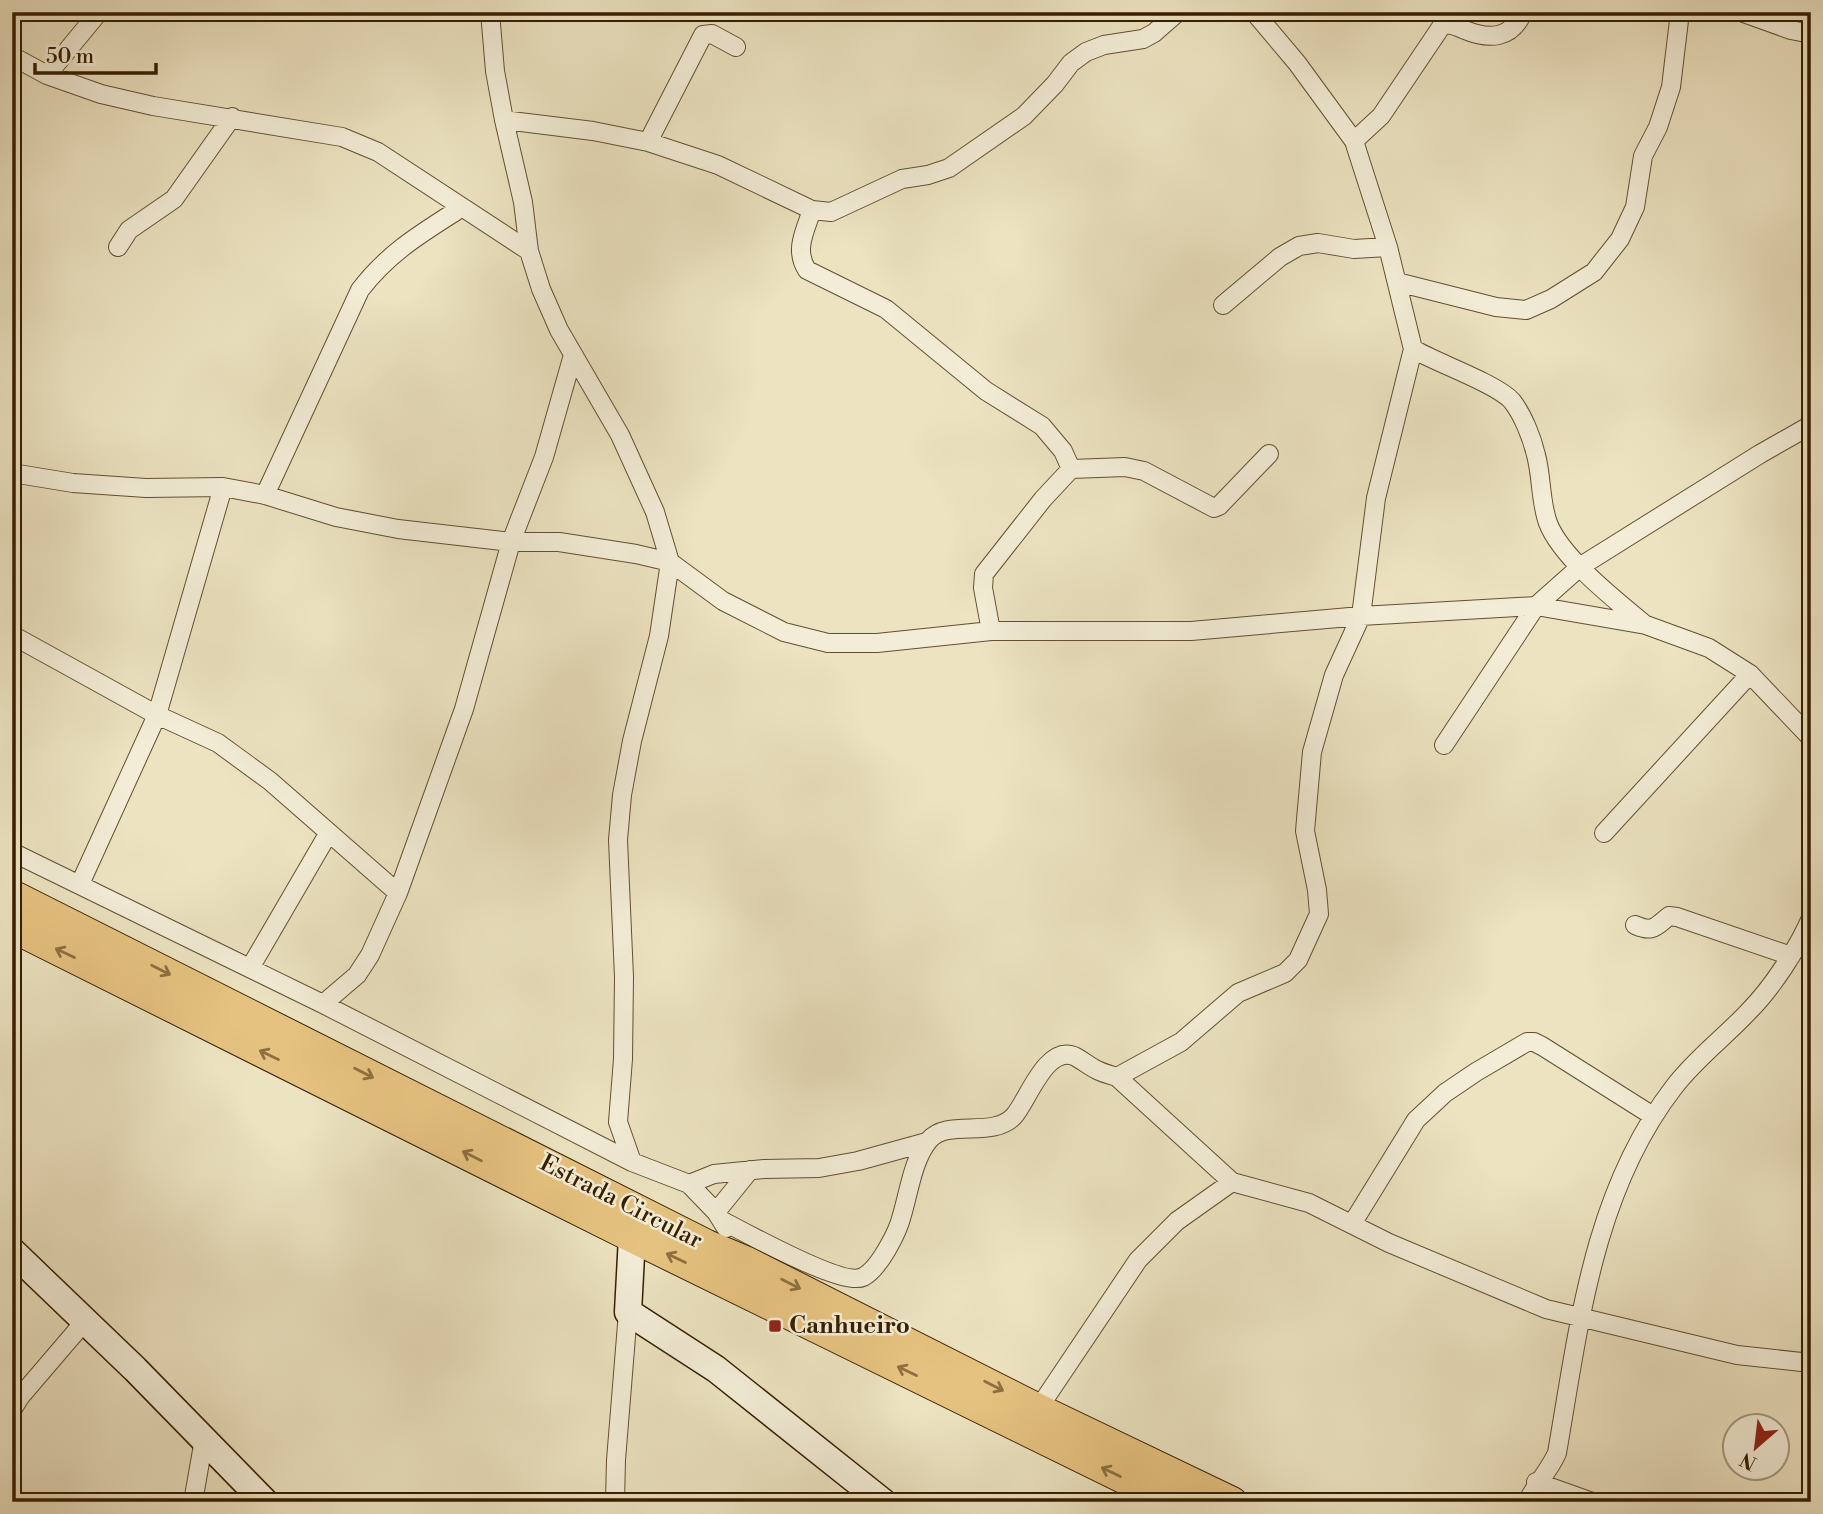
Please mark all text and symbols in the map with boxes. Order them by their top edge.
scale bar [35,32,156,76]
text: 50 m [46,44,94,70]
one-way arrow [55,946,76,960]
one-way arrow [150,964,171,978]
one-way arrow [259,1047,280,1061]
one-way arrow [353,1066,374,1080]
street label: Estrada Circular [535,1148,707,1256]
one-way arrow [462,1149,483,1163]
one-way arrow [666,1251,687,1264]
one-way arrow [780,1278,801,1292]
place label: Canhueiro [789,1311,910,1341]
marker: Canhueiro [767,1318,783,1334]
one-way arrow [897,1364,918,1378]
one-way arrow [983,1380,1004,1394]
north arrow [1722,1412,1792,1482]
text: N [1736,1447,1761,1475]
one-way arrow [1101,1464,1122,1478]

